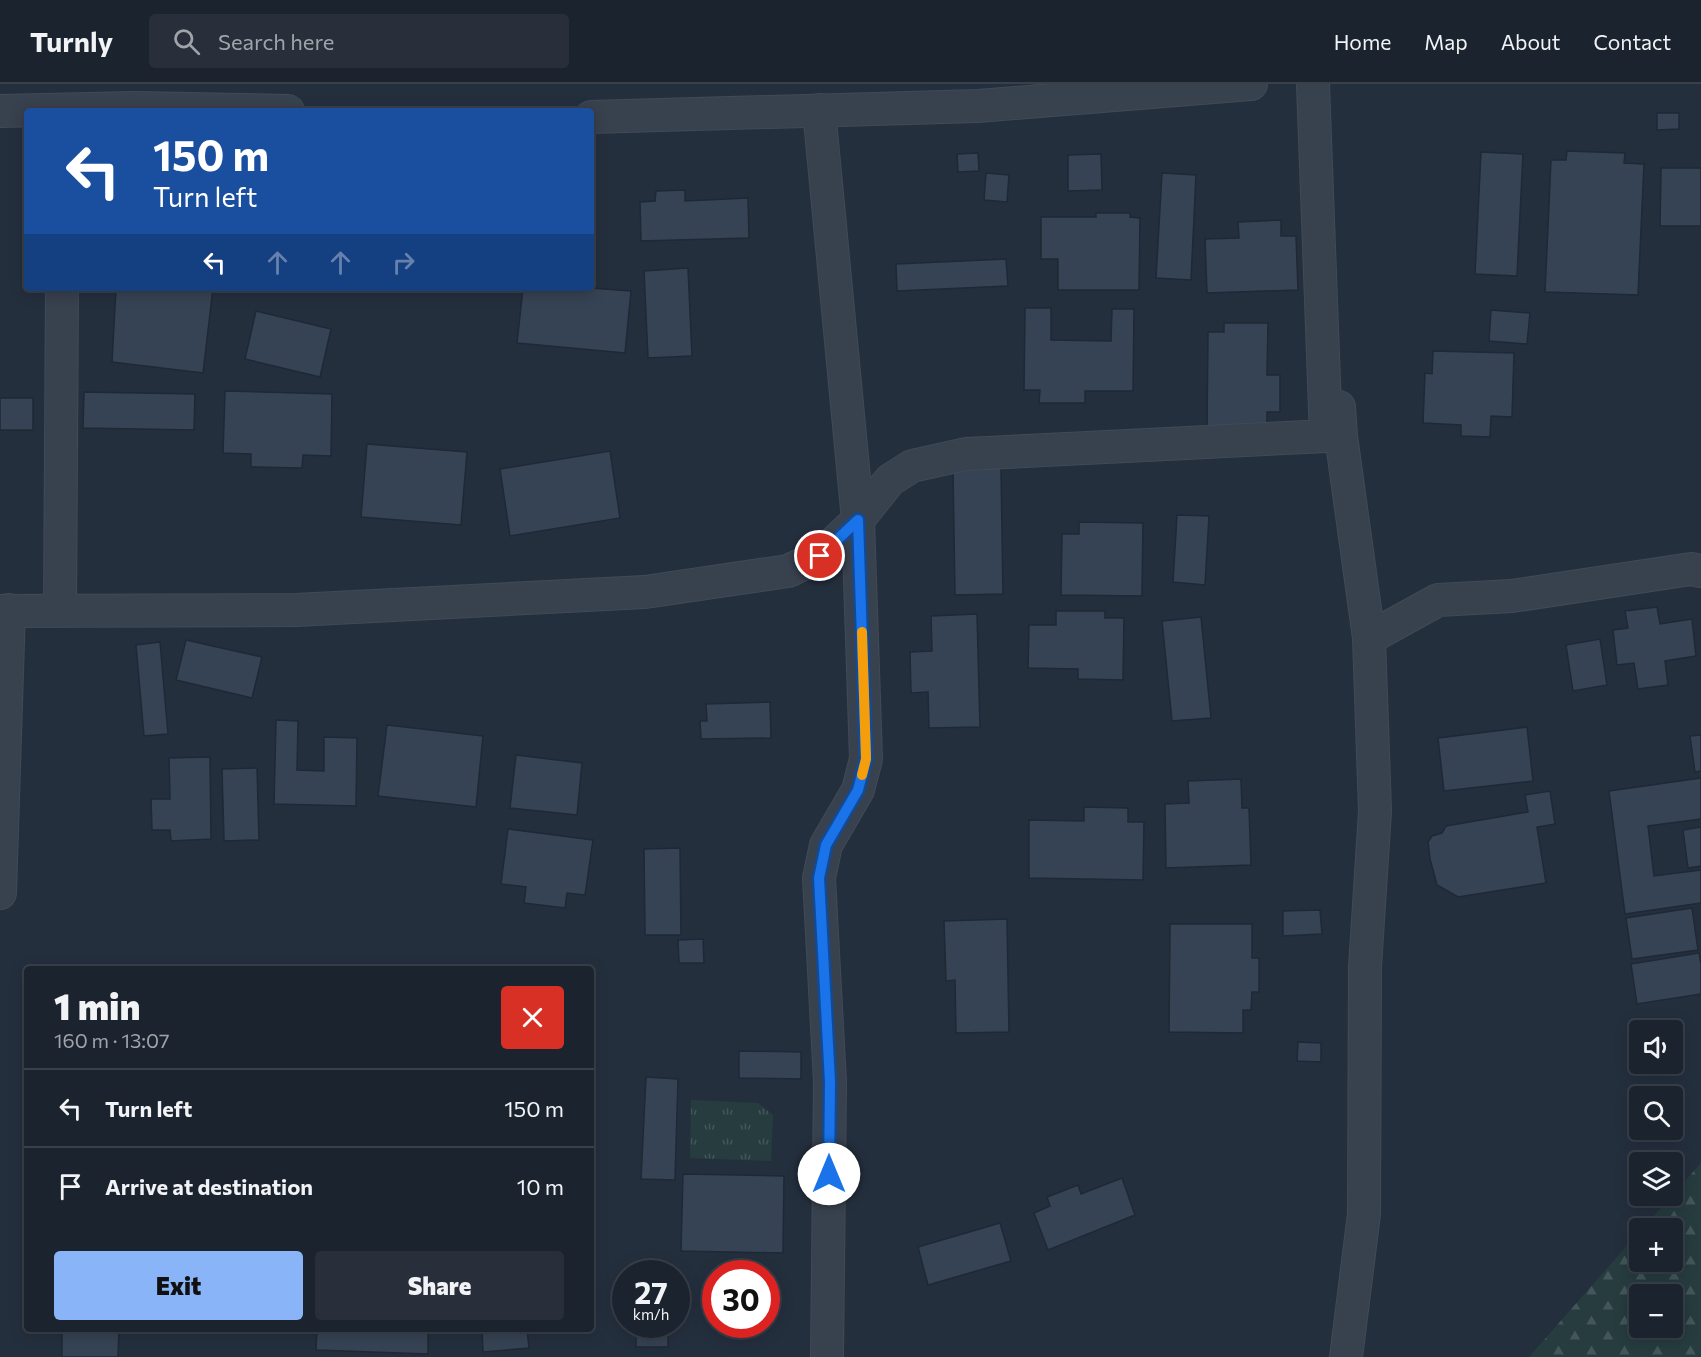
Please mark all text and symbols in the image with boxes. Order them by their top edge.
search box [149,14,569,68]
text: Turnly [30,24,113,58]
icon: search [170,25,203,58]
text: Search here [218,28,334,55]
text: Home [1334,29,1391,54]
text: Map [1424,29,1468,54]
text: About [1501,29,1560,54]
text: Contact [1593,29,1671,54]
text: 150 m [153,128,269,180]
icon: left [54,132,132,210]
text: Turn left [153,180,257,213]
icon: left [198,246,231,279]
icon: ahead [261,246,294,279]
icon: ahead [324,246,357,279]
icon: right [387,246,420,279]
pin [794,530,845,581]
icon: arrive [803,539,836,572]
text: 1 min [54,983,140,1027]
button: close [501,986,564,1049]
map controls [1629,1020,1683,1338]
button: sound [1629,1020,1683,1074]
text: 160 m · 13:07 [54,1028,170,1052]
button: search [1629,1086,1683,1140]
icon: left [54,1092,87,1125]
text: Turn left [105,1095,192,1122]
text: 150 m [504,1095,564,1122]
position arrow [797,1142,861,1206]
button: layers [1629,1152,1683,1206]
icon: arrive [54,1170,87,1203]
text: Arrive at destination [105,1173,313,1200]
text: 10 m [517,1173,564,1200]
button: + [1629,1218,1683,1272]
button: Exit [54,1251,303,1320]
button: Share [315,1251,564,1320]
speed limit sign: 30 [702,1260,780,1338]
text: 27 [634,1273,668,1310]
button: − [1629,1284,1683,1338]
text: km/h [633,1305,669,1323]

